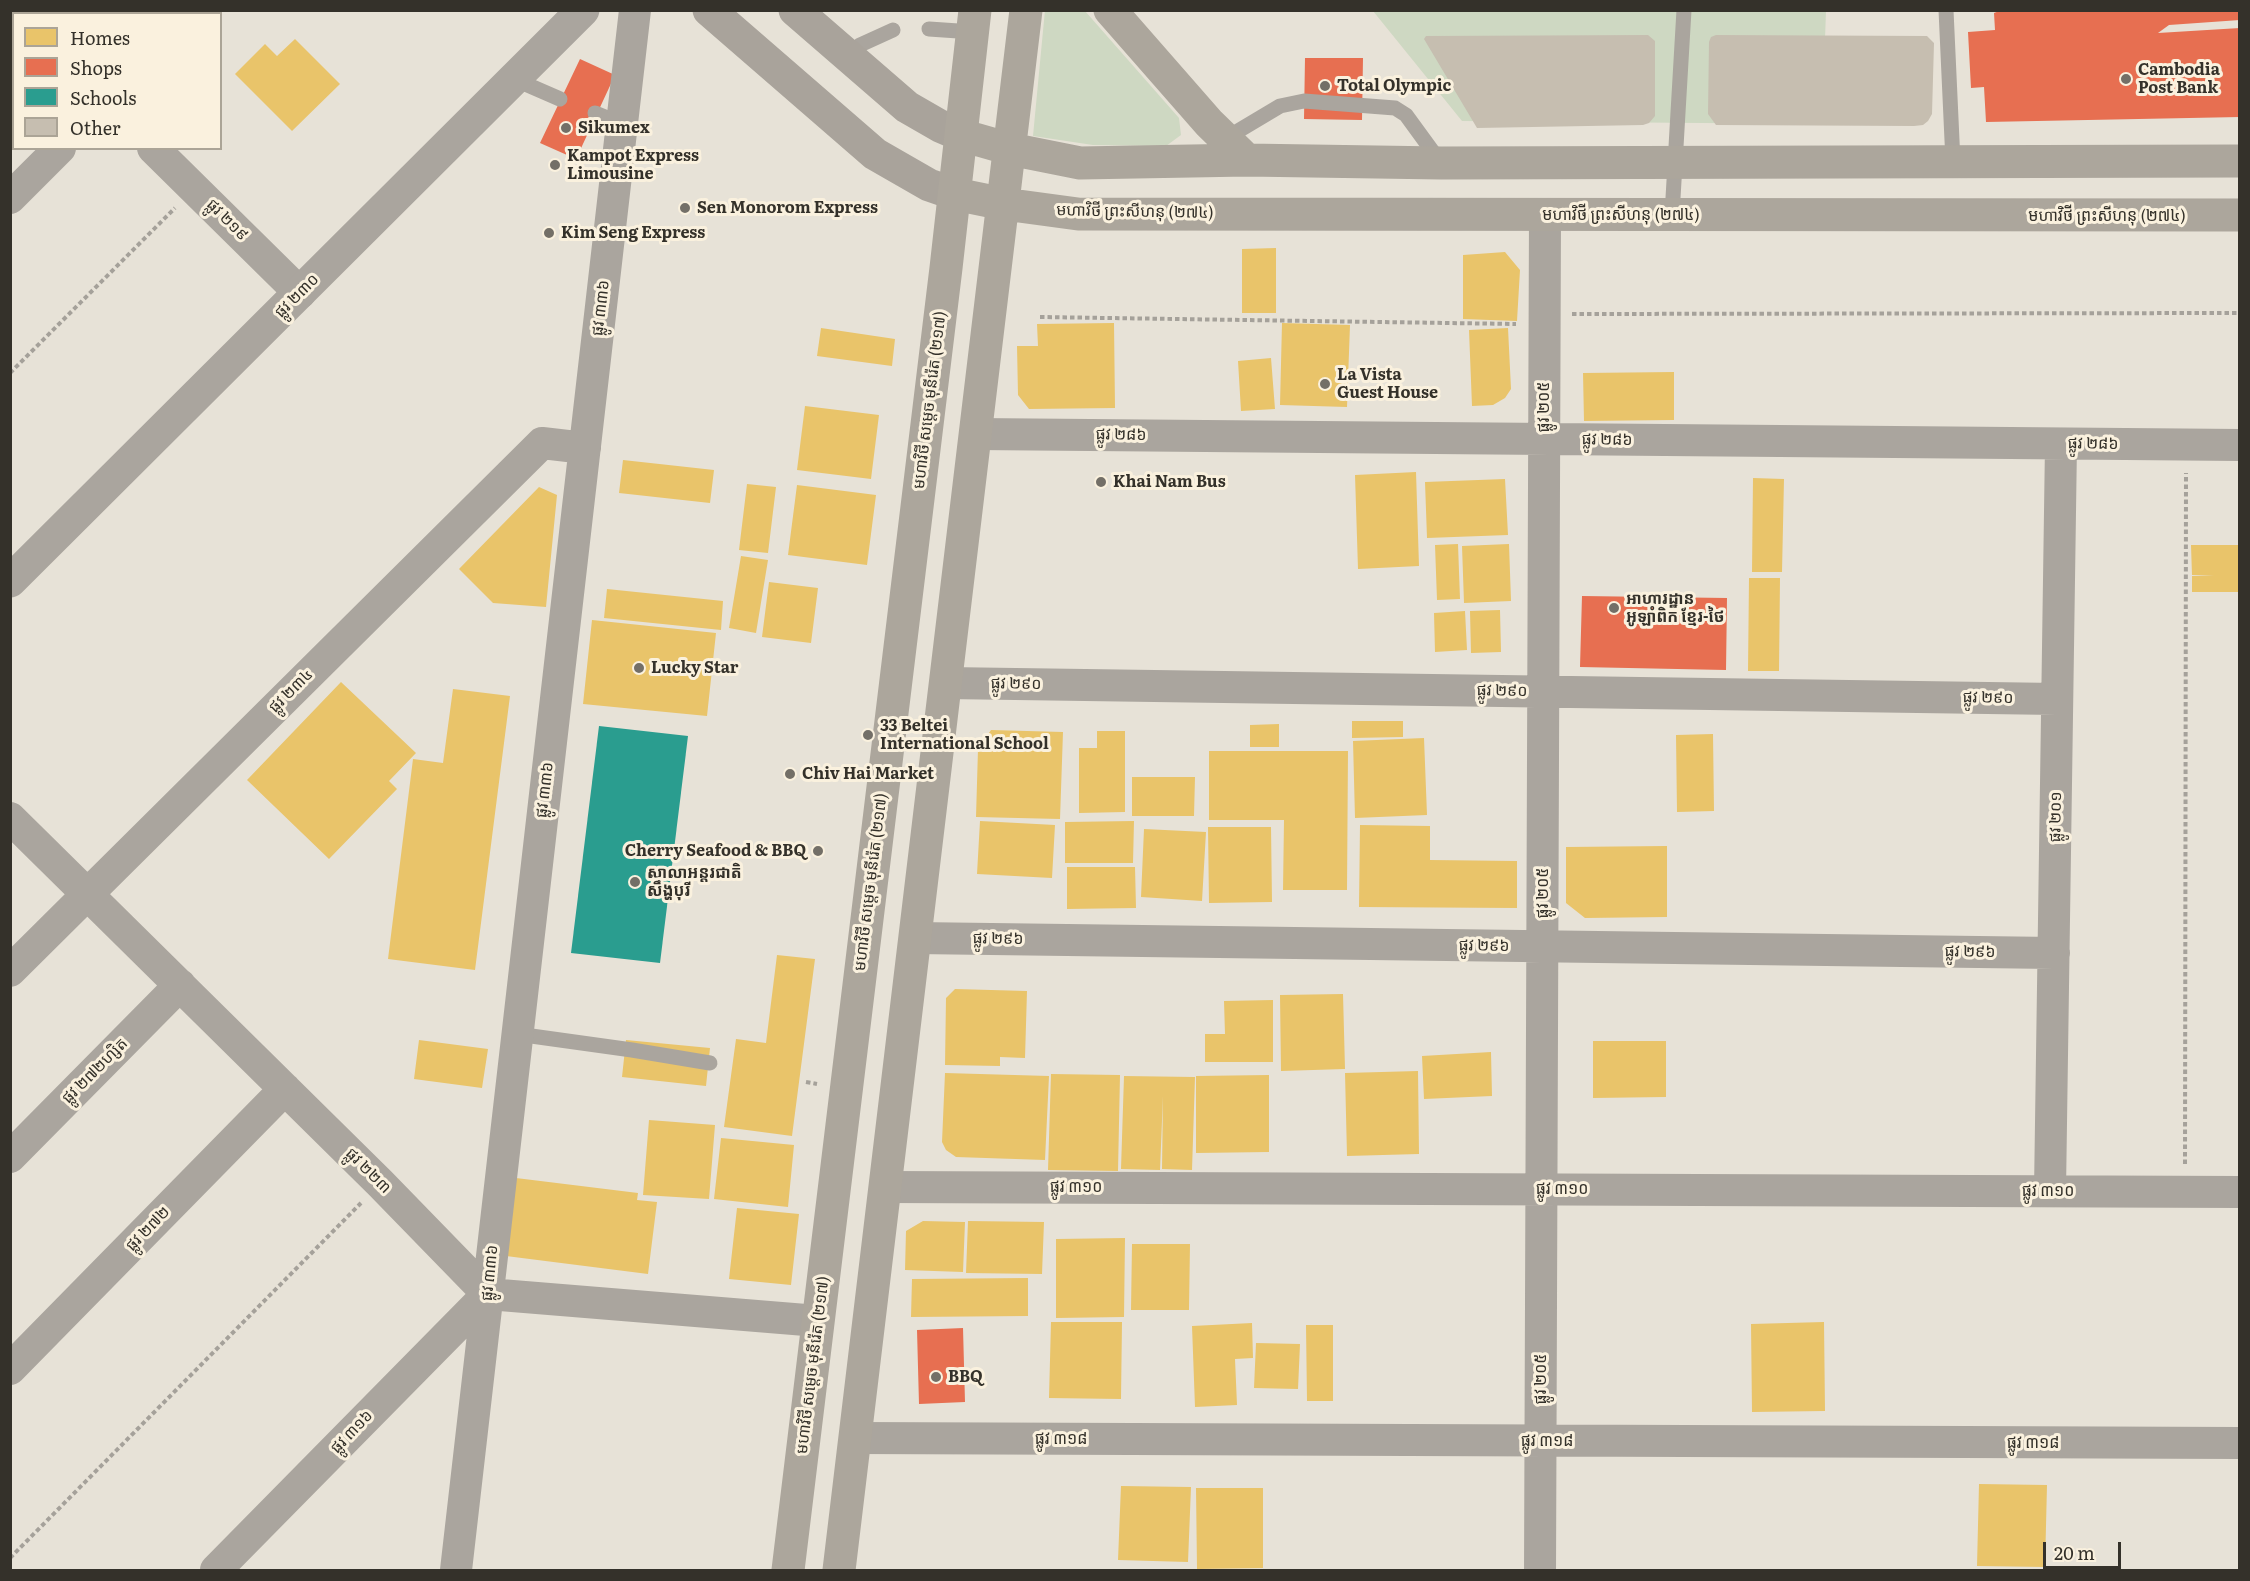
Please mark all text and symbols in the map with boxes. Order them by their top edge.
legend [12,12,222,150]
text: Homes [70,24,130,51]
text: Shops [70,54,122,81]
place label: Cambodia Post Bank [2138,60,2220,98]
marker: Cambodia Post Bank [2119,72,2133,86]
place label: Total Olympic [1337,76,1451,96]
marker: Total Olympic [1318,79,1332,93]
text: Schools [70,84,136,111]
text: Other [70,114,120,141]
place label: Sikumex [578,118,650,138]
marker: Sikumex [559,121,573,135]
place label: Kampot Express Limousine [567,146,699,184]
marker: Kampot Express Limousine [548,158,562,172]
street label: ផ្លូវ ២១៩ [202,195,252,245]
place label: Sen Monorom Express [697,198,878,218]
marker: Sen Monorom Express [678,201,692,215]
street label: មហាវិថី ព្រះសីហនុ (២៧៤) [1056,201,1214,223]
street label: មហាវិថី ព្រះសីហនុ (២៧៤) [1542,205,1700,225]
street label: មហាវិថី ព្រះសីហនុ (២៧៤) [2028,206,2186,226]
place label: Kim Seng Express [561,223,705,243]
marker: Kim Seng Express [542,226,556,240]
street label: ផ្លូវ ២៣០ [271,270,323,322]
street label: ផ្លូវ ៣៣៦ [588,279,614,337]
street label: មហាវិថី សម្តេច មុនីរ៉េត (២១៧) [910,310,950,490]
place label: La Vista Guest House [1337,365,1438,403]
marker: La Vista Guest House [1318,377,1332,391]
street label: ផ្លូវ ២០៥ [1534,382,1554,432]
street label: ផ្លូវ ២៨៦ [1095,425,1147,445]
street label: ផ្លូវ ២៨៦ [1581,430,1633,450]
street label: ផ្លូវ ២៨៦ [2067,434,2119,454]
place label: Khai Nam Bus [1113,472,1226,492]
marker: Khai Nam Bus [1094,475,1108,489]
place label: អាហារដ្ឋាន អូឡាំពិក ខ្មែរ-ថៃ [1626,589,1725,627]
marker: អាហារដ្ឋាន អូឡាំពិក ខ្មែរ-ថៃ [1607,601,1621,615]
place label: Lucky Star [651,658,738,678]
marker: Lucky Star [632,661,646,675]
street label: ផ្លូវ ២៣៤ [265,665,317,717]
street label: ផ្លូវ ២៩០ [990,674,1042,694]
street label: ផ្លូវ ២៩០ [1476,681,1528,701]
street label: ផ្លូវ ២៩០ [1962,688,2014,708]
place label: 33 Beltei International School [880,716,1049,754]
marker: 33 Beltei International School [861,728,875,742]
street label: ផ្លូវ ៣៣៦ [532,761,558,819]
place label: Chiv Hai Market [802,764,934,784]
marker: Chiv Hai Market [783,767,797,781]
street label: ផ្លូវ ២០១ [2046,791,2066,843]
street label: មហាវិថី សម្តេច មុនីរ៉េត (២១៧) [851,792,891,972]
place label: Cherry Seafood & BBQ [625,841,806,861]
marker: Cherry Seafood & BBQ [811,844,825,858]
place label: សាលាអន្តរជាតិ សឹង្ហបុរី [647,863,742,901]
street label: ផ្លូវ ២០៥ [1533,868,1553,918]
marker: សាលាអន្តរជាតិ សឹង្ហបុរី [628,875,642,889]
street label: ផ្លូវ ២៩៦ [972,929,1024,949]
street label: ផ្លូវ ២៩៦ [1458,936,1510,956]
street label: ផ្លូវ ២៩៦ [1944,942,1996,962]
street label: ផ្លូវ ២៧២ហ្សិត [58,1034,132,1108]
street label: ផ្លូវ ២២៣ [341,1144,395,1198]
street label: ផ្លូវ ៣១០ [1050,1177,1102,1197]
street label: ផ្លូវ ៣១០ [1536,1179,1588,1199]
street label: ផ្លូវ ៣១០ [2022,1181,2074,1201]
street label: ផ្លូវ ២៧២ [122,1203,174,1255]
street label: ផ្លូវ ៣៣៦ [478,1244,502,1302]
street label: មហាវិថី សម្តេច មុនីរ៉េត (២១៧) [793,1275,833,1455]
street label: ផ្លូវ ២០៥ [1531,1354,1551,1404]
place label: BBQ [948,1367,983,1387]
marker: BBQ [929,1370,943,1384]
street label: ផ្លូវ ៣១៦ [327,1406,377,1458]
street label: ផ្លូវ ៣១៨ [1035,1429,1087,1449]
street label: ផ្លូវ ៣១៨ [1521,1431,1573,1451]
street label: ផ្លូវ ៣១៨ [2007,1433,2059,1453]
scale bar [2046,1530,2124,1568]
text: 20 m [2054,1539,2095,1566]

